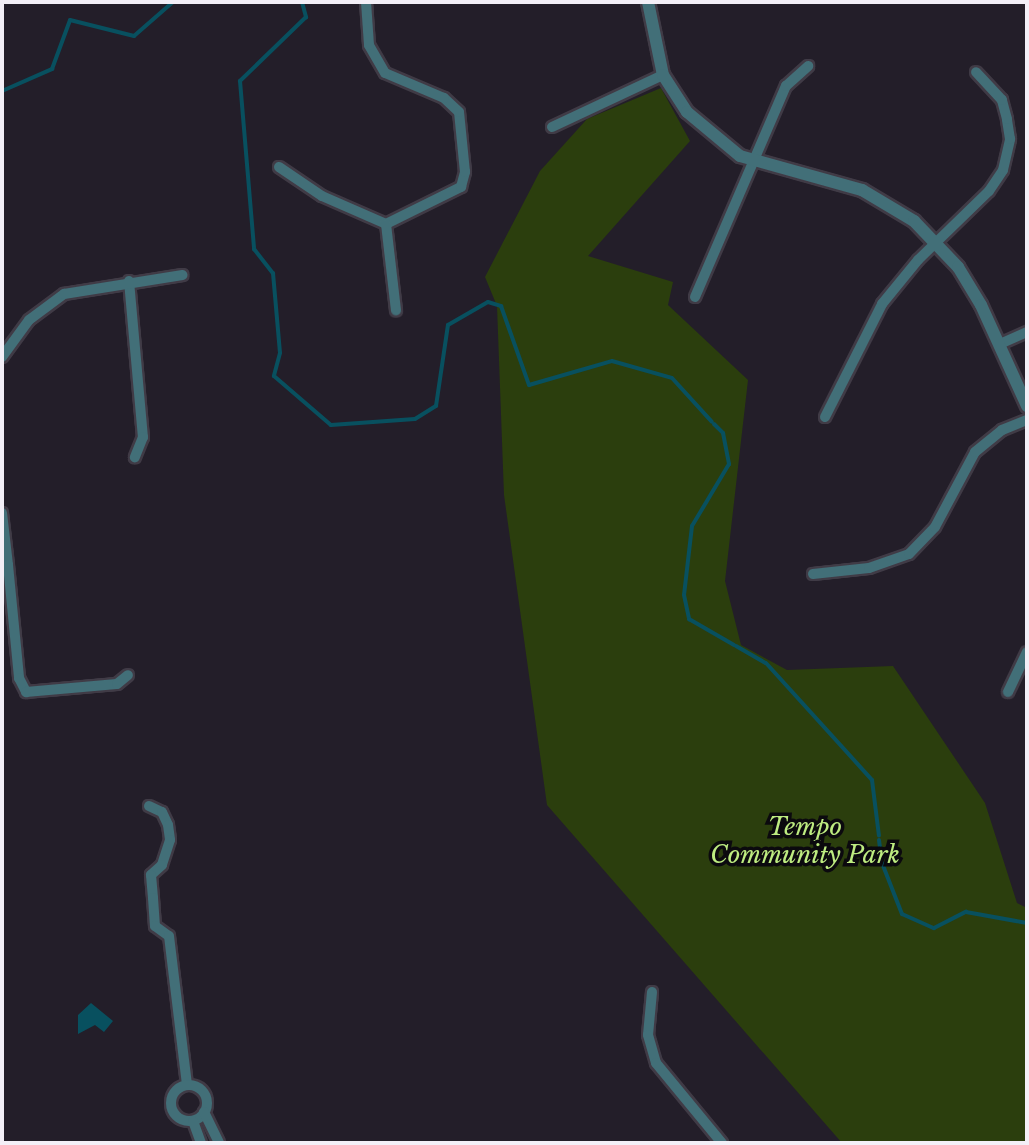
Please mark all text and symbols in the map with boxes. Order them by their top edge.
park label: Tempo Community Park [710,813,900,869]

